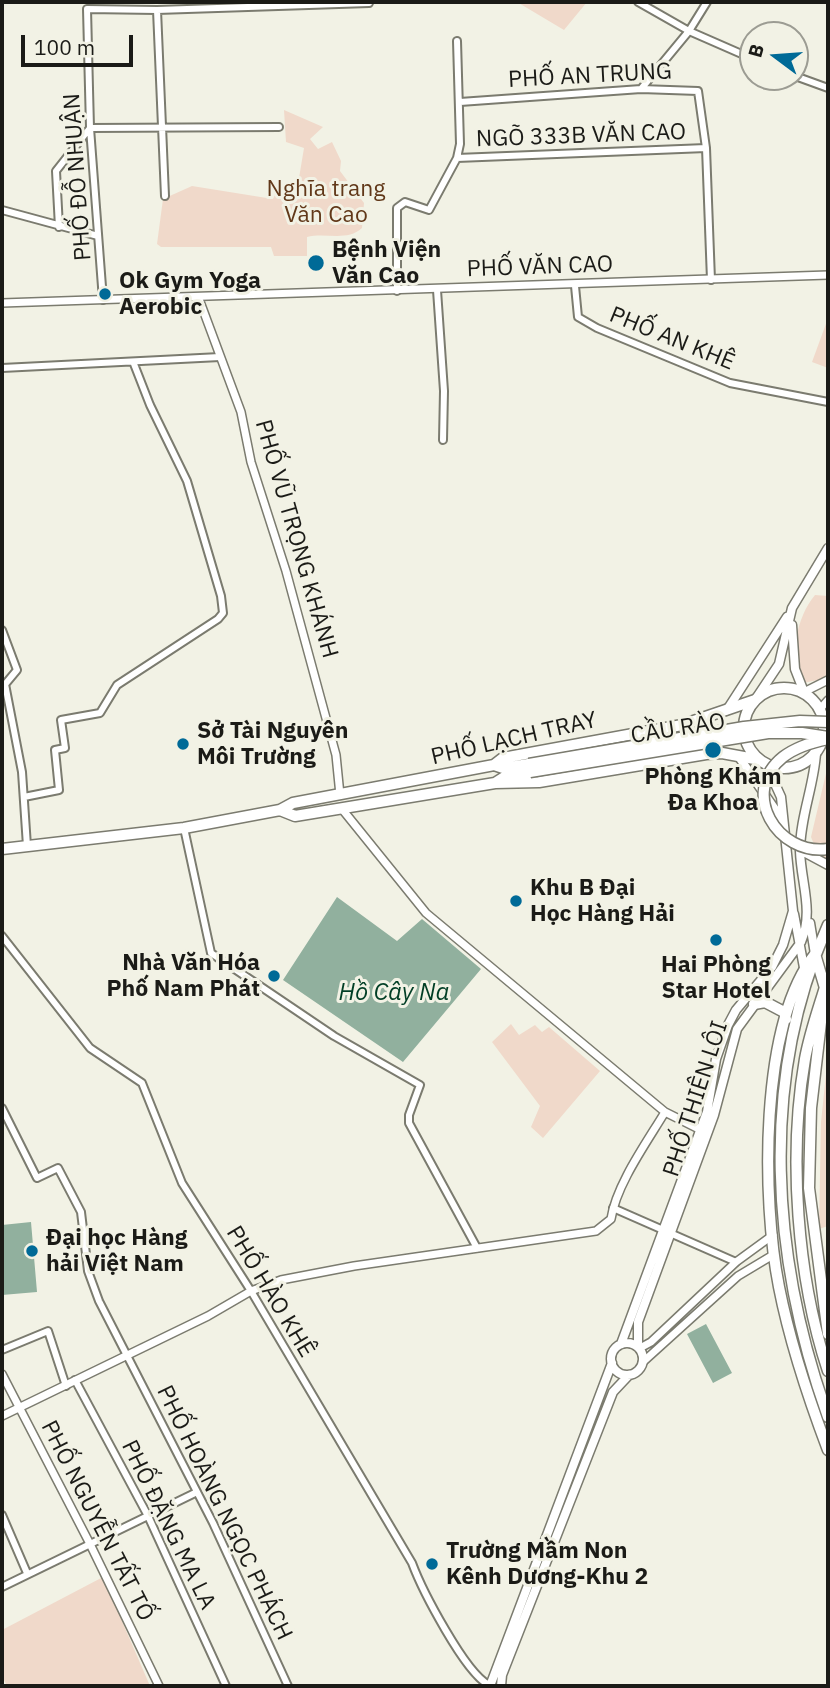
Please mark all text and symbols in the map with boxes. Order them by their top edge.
scale bar [24,21,136,65]
north arrow [739,21,809,91]
text: 100 m [34,33,95,61]
text: B [742,41,769,60]
street label: PHỐ AN TRUNG [507,58,673,94]
street label: PHỐ ĐỖ NHUẬN [58,92,98,262]
street label: NGÕ 333B VĂN CAO [475,119,687,153]
park label: Nghĩa trang Văn Cao [267,175,385,229]
place label: Bệnh Viện Văn Cao [332,236,441,290]
street label: PHỐ VĂN CAO [466,251,614,283]
marker: Bệnh Viện Văn Cao [306,253,326,273]
place label: Ok Gym Yoga Aerobic [119,267,261,321]
marker: Ok Gym Yoga Aerobic [97,286,113,302]
street label: PHỐ AN KHÊ [605,301,739,377]
street label: PHỐ VŨ TRỌNG KHÁNH [249,417,343,661]
street label: PHỐ LẠCH TRAY [428,707,600,771]
street label: CẦU RÀO [629,708,727,750]
place label: Sở Tài Nguyên Môi Trường [197,717,348,771]
marker: Sở Tài Nguyên Môi Trường [175,736,191,752]
marker: Phòng Khám Đa Khoa [703,740,723,760]
place label: Phòng Khám Đa Khoa [645,763,781,817]
place label: Khu B Đại Học Hàng Hải [530,874,675,928]
marker: Khu B Đại Học Hàng Hải [508,893,524,909]
marker: Hai Phòng Star Hotel [708,932,724,948]
place label: Nhà Văn Hóa Phố Nam Phát [107,949,260,1003]
place label: Hai Phòng Star Hotel [661,951,771,1005]
marker: Nhà Văn Hóa Phố Nam Phát [266,968,282,984]
water label: Hồ Cây Na [338,979,450,1007]
street label: PHỐ THIÊN LÔI [658,1018,734,1180]
street label: PHỐ HÀO KHÊ [220,1221,320,1363]
place label: Đại học Hàng hải Việt Nam [46,1224,187,1278]
marker: Đại học Hàng hải Việt Nam [24,1243,40,1259]
street label: PHỐ HOÀNG NGỌC PHÁCH [150,1381,298,1645]
street label: PHỐ NGUYỄN TẤT TỐ [35,1416,159,1626]
street label: PHỐ ĐẶNG MA LA [115,1436,221,1614]
place label: Trường Mầm Non Kênh Dương-Khu 2 [446,1537,648,1591]
marker: Trường Mầm Non Kênh Dương-Khu 2 [424,1556,440,1572]

